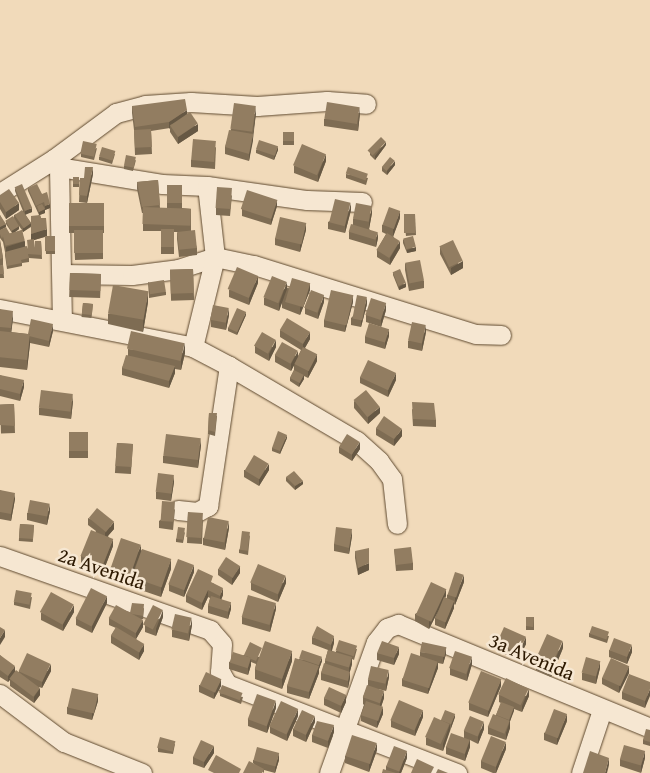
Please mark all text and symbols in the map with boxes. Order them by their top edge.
street label: 2a Avenida [55,542,149,594]
street label: 3a Avenida [486,627,578,685]

